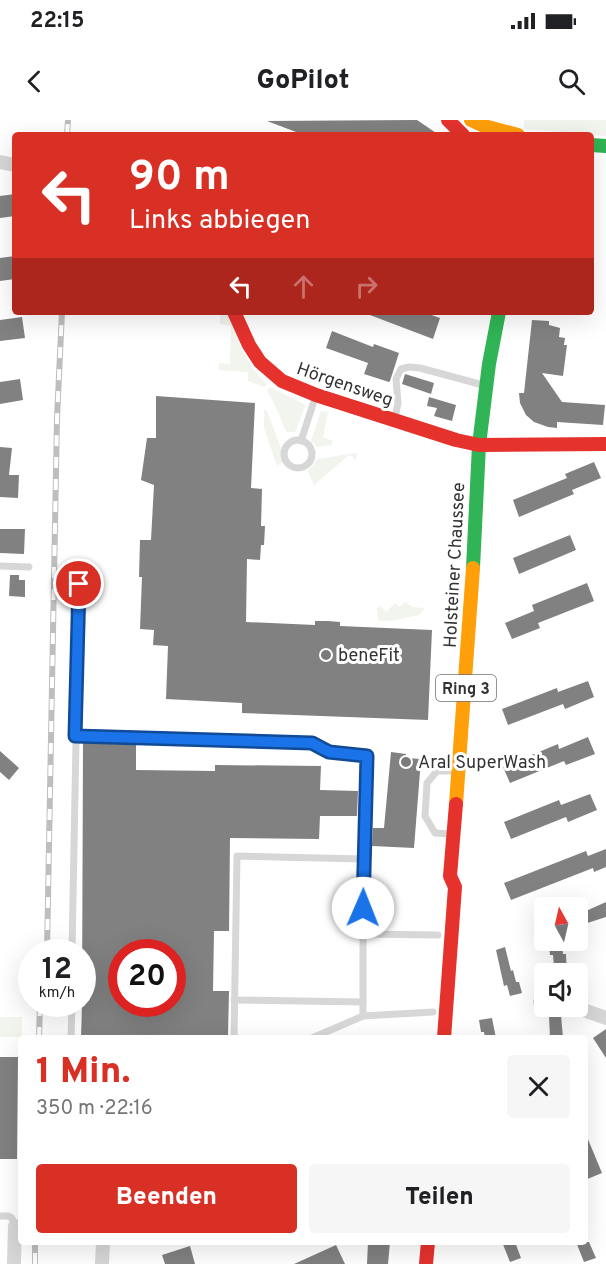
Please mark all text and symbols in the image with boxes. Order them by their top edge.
text: 22:15 [30,8,85,35]
text: GoPilot [257,64,349,98]
icon: back [18,65,51,98]
icon: search [555,65,588,98]
text: 90 m [129,152,230,205]
icon: left [30,156,108,234]
text: Links abbiegen [129,204,310,238]
icon: left [224,270,257,303]
icon: ahead [287,270,320,303]
icon: right [350,270,383,303]
street label: Hörgensweg [293,358,396,413]
street label: Holsteiner Chaussee [440,482,471,649]
pin [53,558,104,609]
icon: arrive [62,567,95,600]
place label: beneFit [338,645,400,668]
marker: beneFit [319,648,333,662]
road number: Ring 3 [436,675,496,701]
place label: Aral SuperWash [418,752,546,775]
marker: Aral SuperWash [399,755,413,769]
position arrow [331,876,395,940]
north arrow [534,897,588,951]
map controls [534,897,588,1017]
speed limit sign: 20 [108,939,186,1017]
text: 12 [42,952,72,989]
button: sound [534,963,588,1017]
text: km/h [39,984,75,1003]
text: 1 Min. [36,1050,131,1096]
button: close [507,1055,570,1118]
text: 350 m · 22:16 [36,1096,153,1122]
button: Beenden [36,1164,297,1233]
button: Teilen [309,1164,570,1233]

